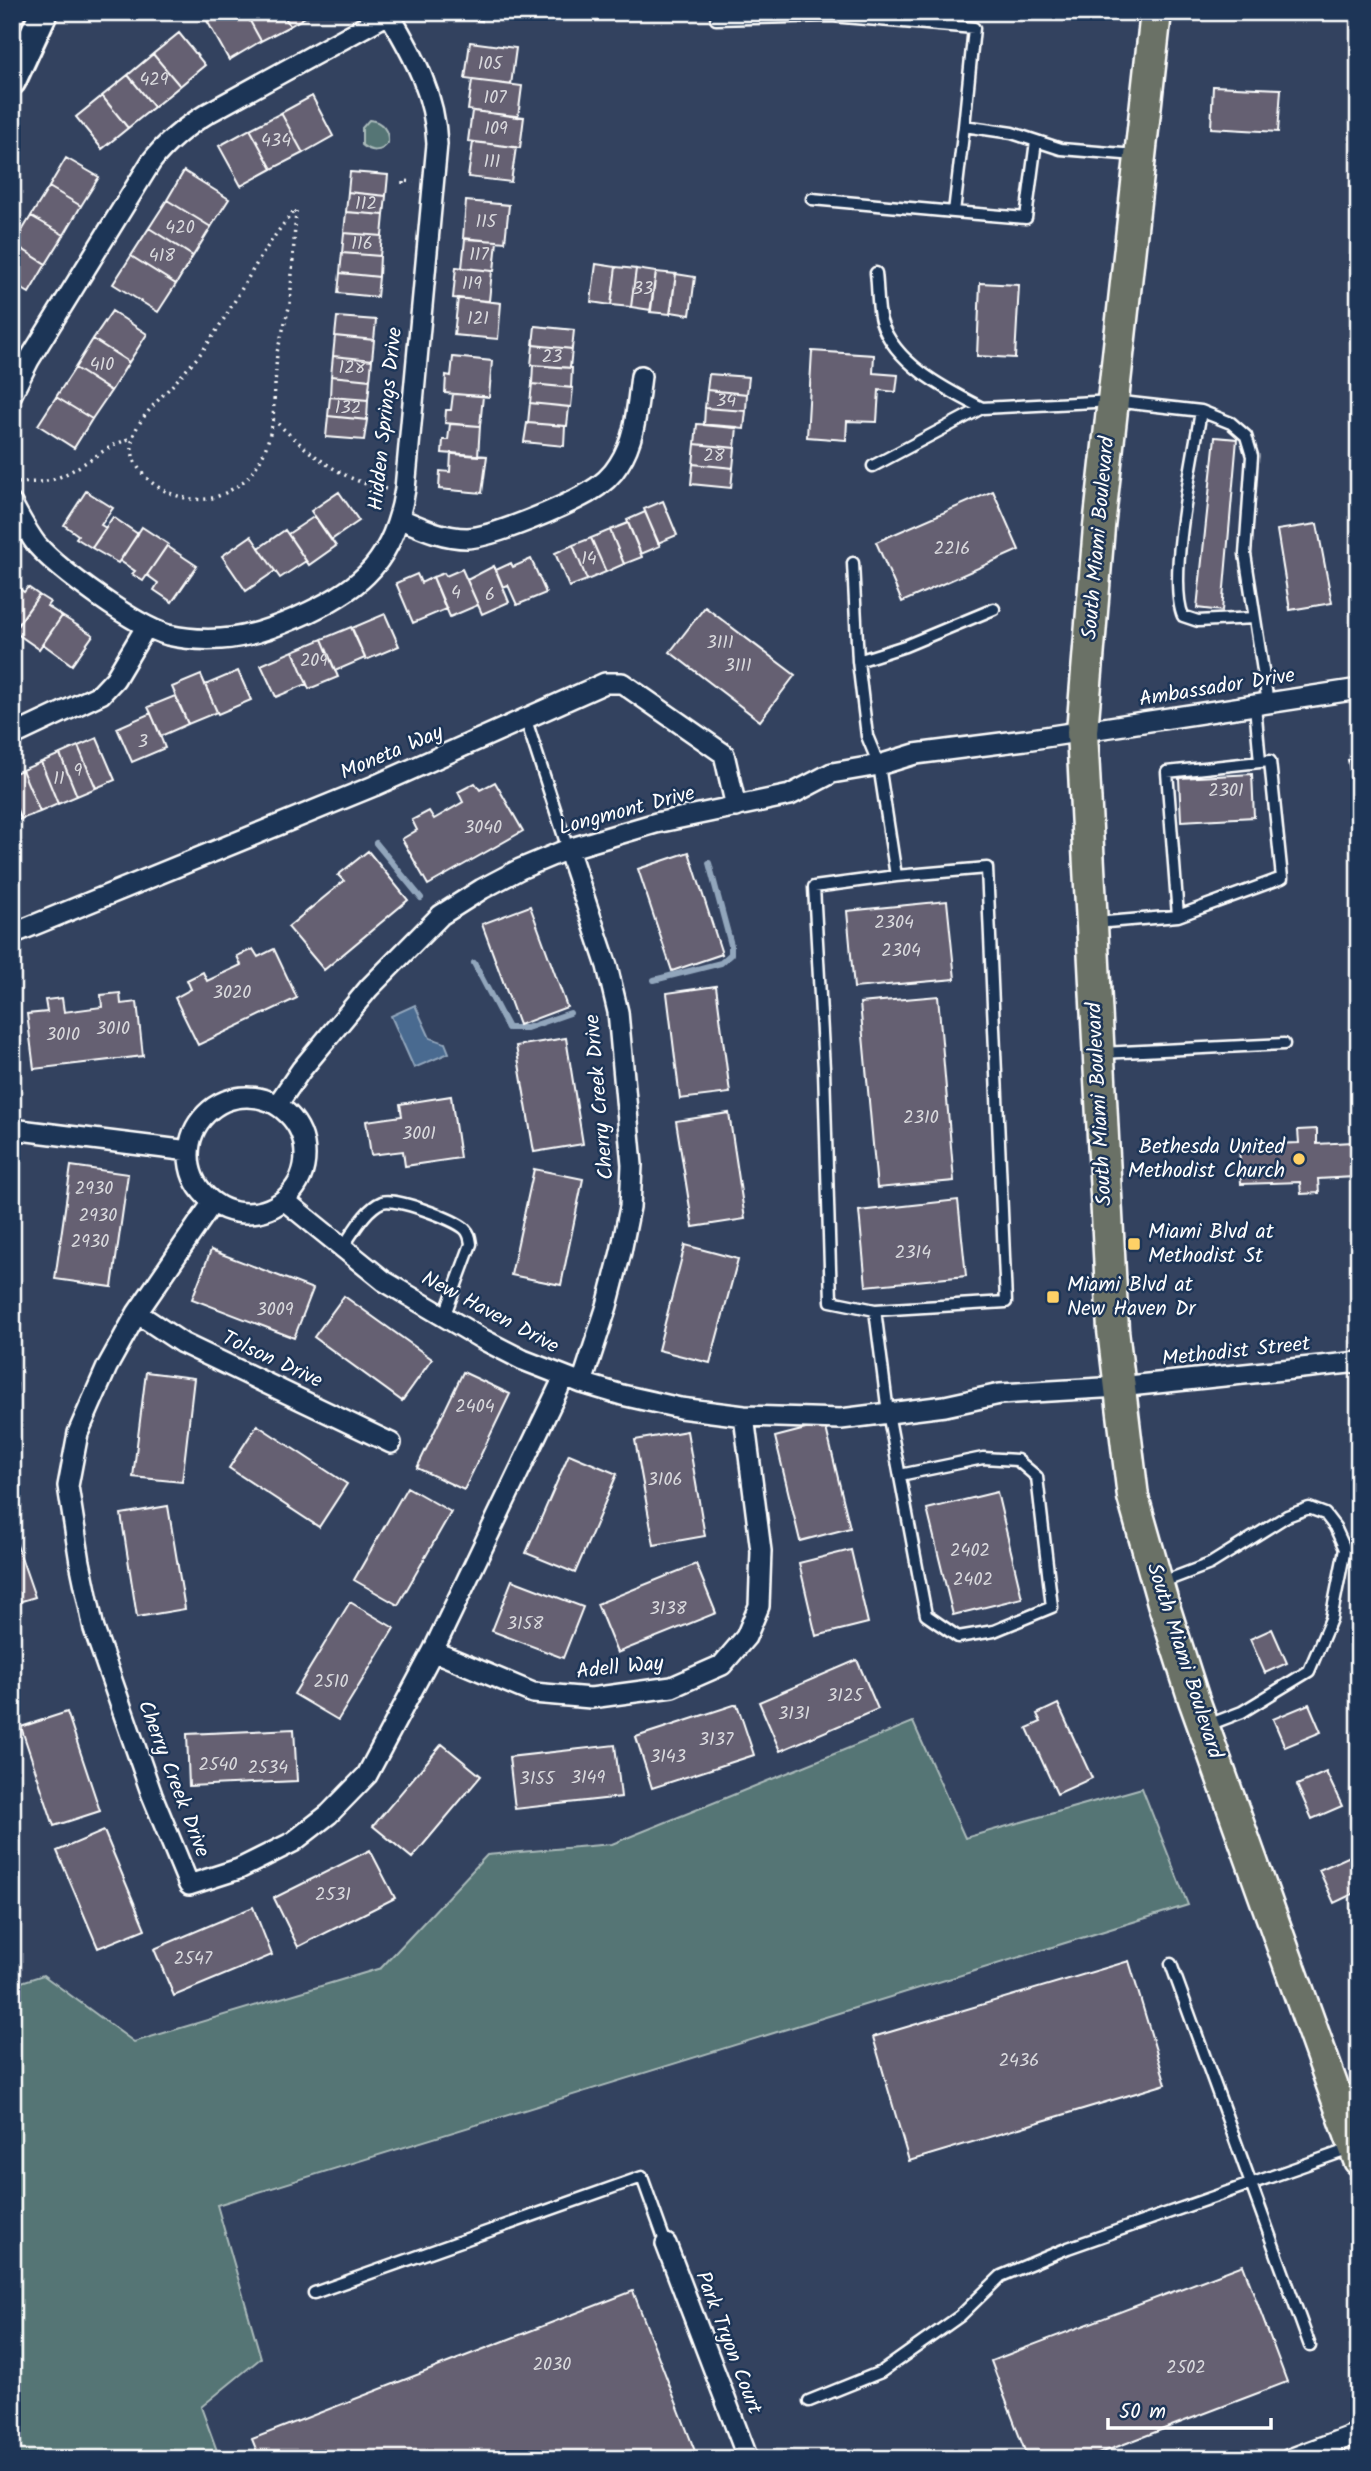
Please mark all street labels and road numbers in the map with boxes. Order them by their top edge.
street label: Hidden Springs Drive [360,325,412,513]
street label: South Miami Boulevard [1074,435,1124,641]
street label: Ambassador Drive [1137,659,1298,717]
street label: Moneta Way [335,716,449,790]
street label: Longmont Drive [555,777,699,845]
street label: South Miami Boulevard [1078,1001,1122,1207]
street label: Cherry Creek Drive [576,1012,624,1181]
street label: New Haven Drive [415,1263,565,1363]
street label: Tolson Drive [216,1322,328,1398]
street label: Methodist Street [1160,1328,1313,1376]
street label: South Miami Boulevard [1137,1559,1231,1764]
street label: Adell Way [575,1647,665,1689]
street label: Cherry Creek Drive [128,1696,218,1863]
street label: Park Tryon Court [686,2267,771,2420]

